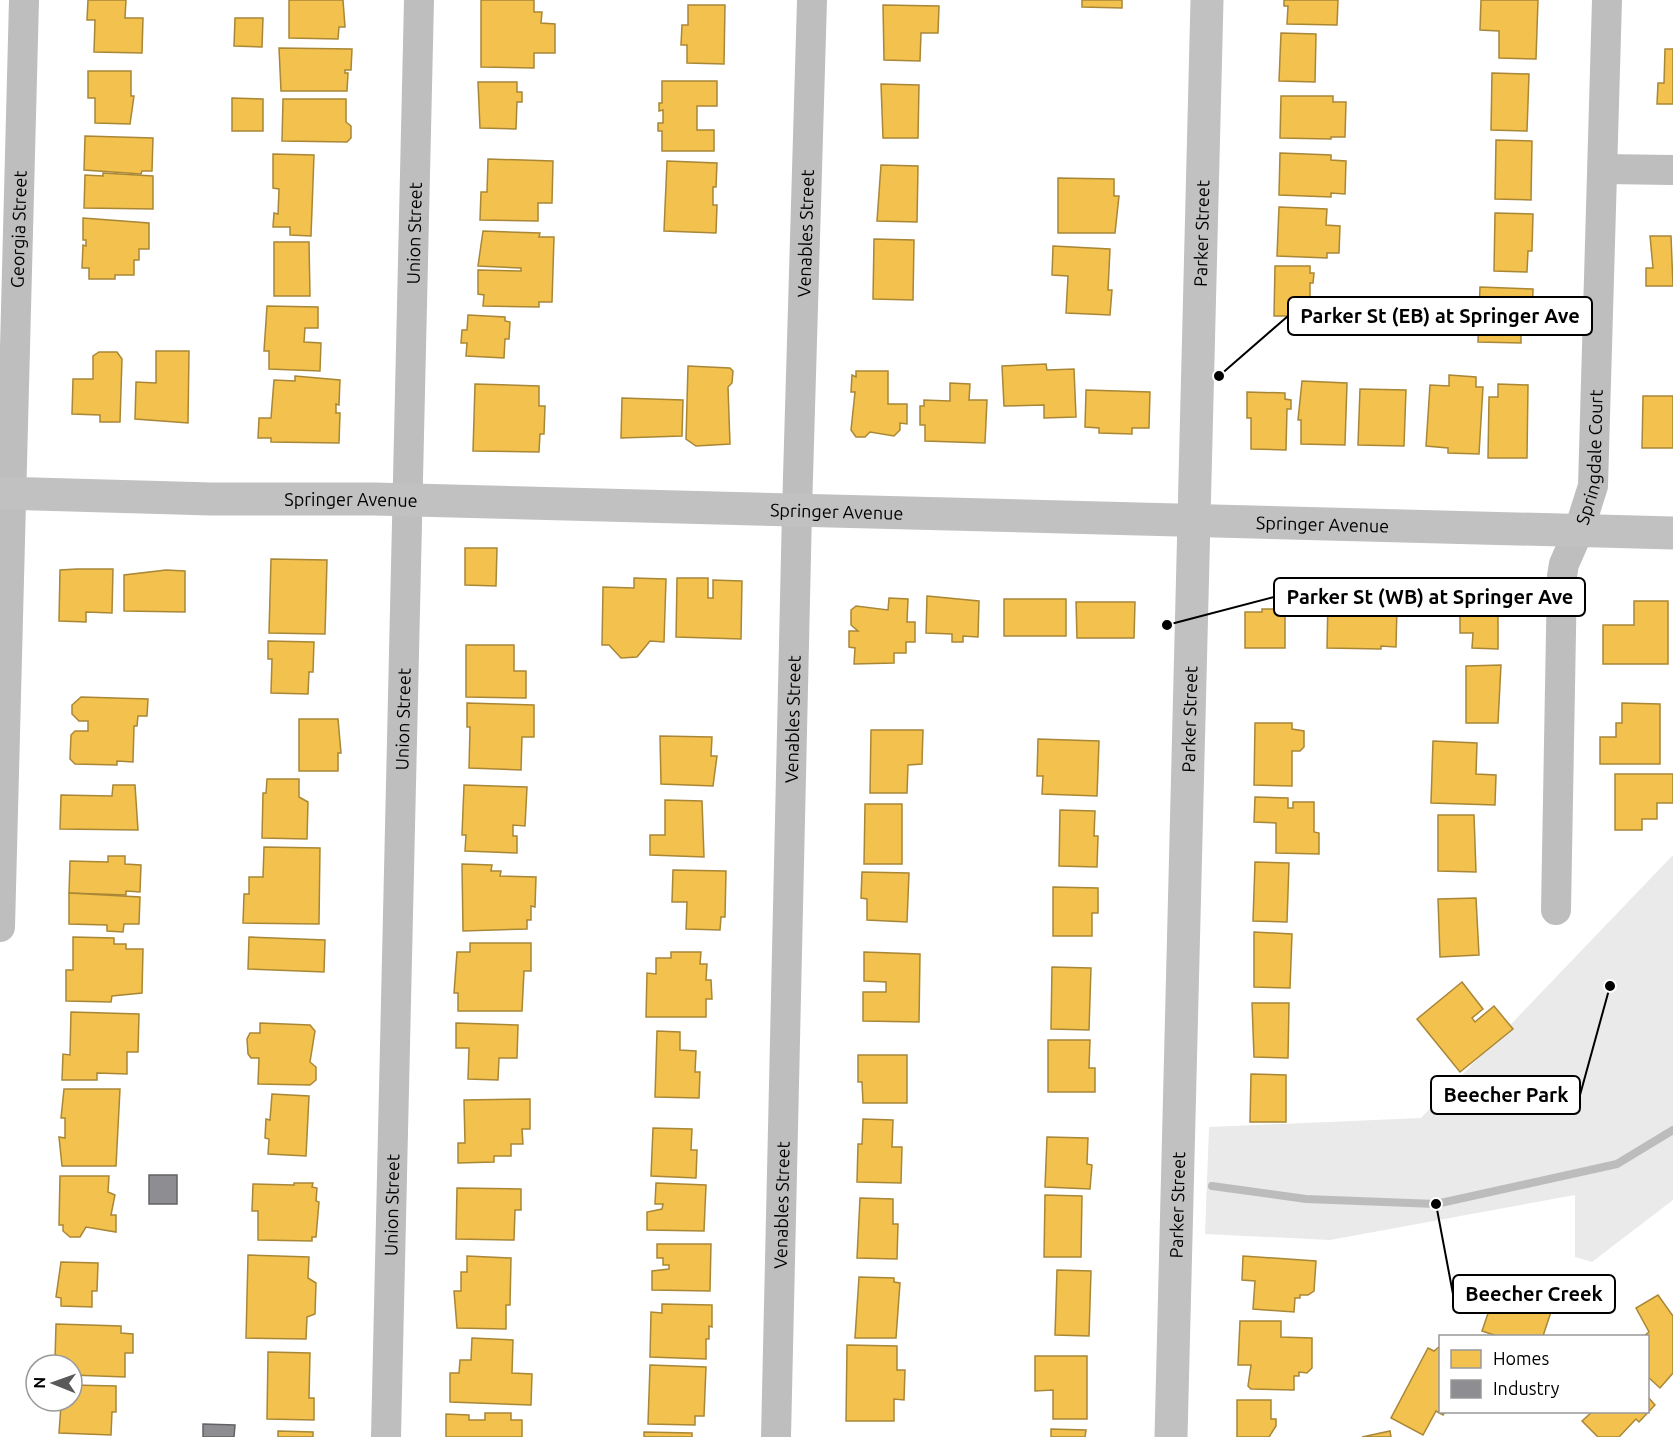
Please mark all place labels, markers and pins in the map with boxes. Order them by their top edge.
callout: Parker St (EB) at Springer Ave [1288,297,1592,335]
callout: Parker St (WB) at Springer Ave [1274,578,1585,616]
callout: Beecher Park [1431,1076,1580,1114]
callout: Beecher Creek [1453,1275,1615,1313]

